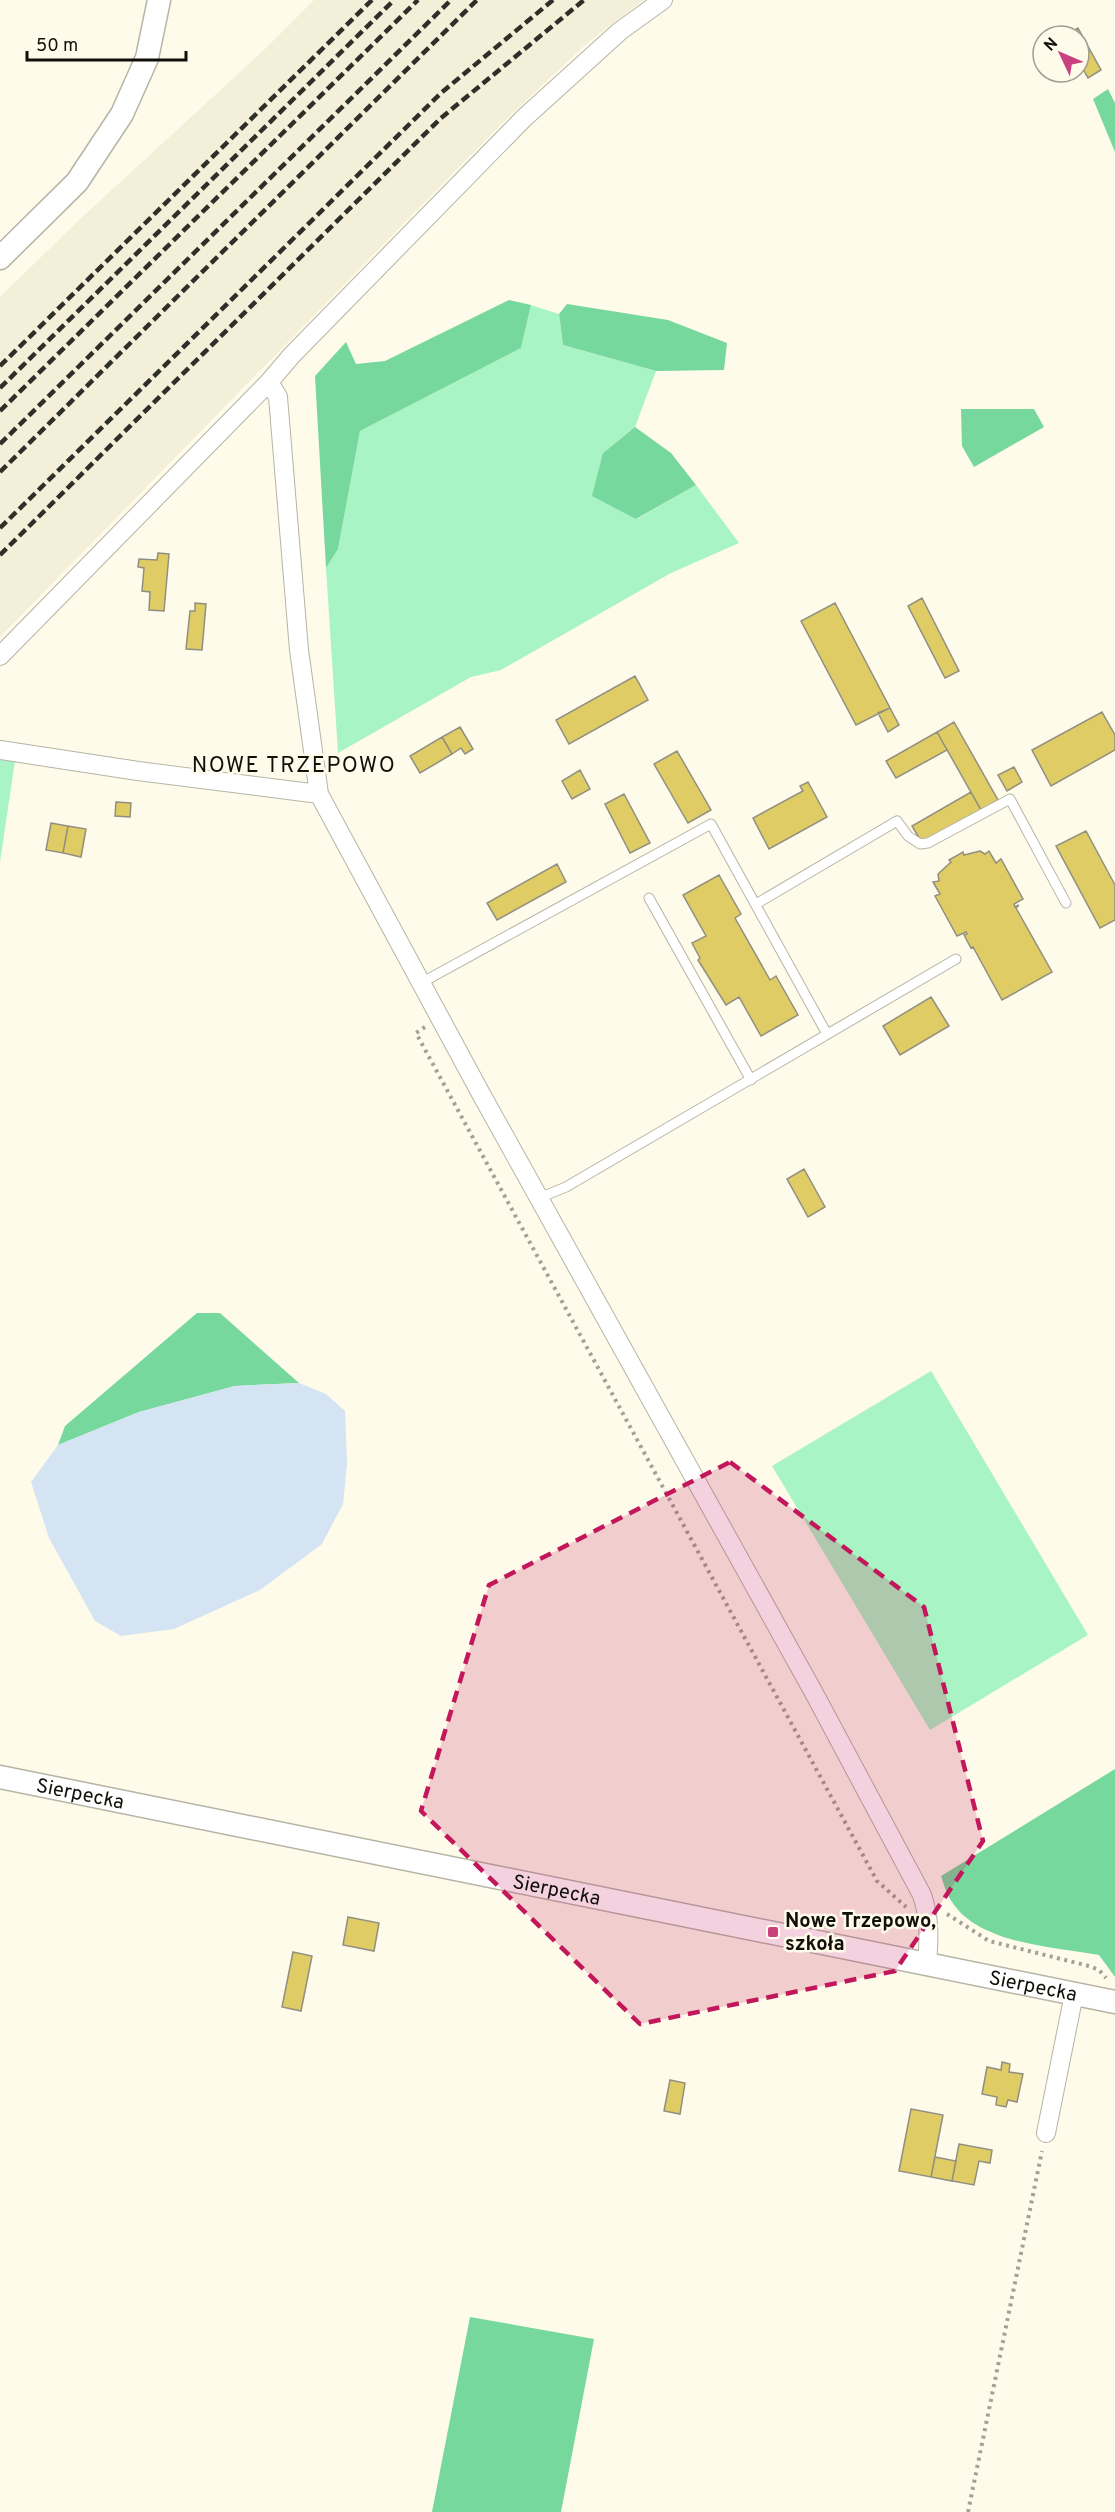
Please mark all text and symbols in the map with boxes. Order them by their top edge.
scale bar [27,24,186,62]
north arrow [1031,24,1091,84]
text: N [1040,34,1063,56]
text: 50 m [36,35,78,58]
district label: NOWE TRZEPOWO [192,753,396,780]
street label: Sierpecka [34,1774,126,1817]
street label: Sierpecka [510,1870,603,1913]
place label: Nowe Trzepowo, szkoła [785,1909,936,1958]
marker: Nowe Trzepowo, szkoła [766,1925,780,1939]
street label: Sierpecka [987,1966,1079,2009]

